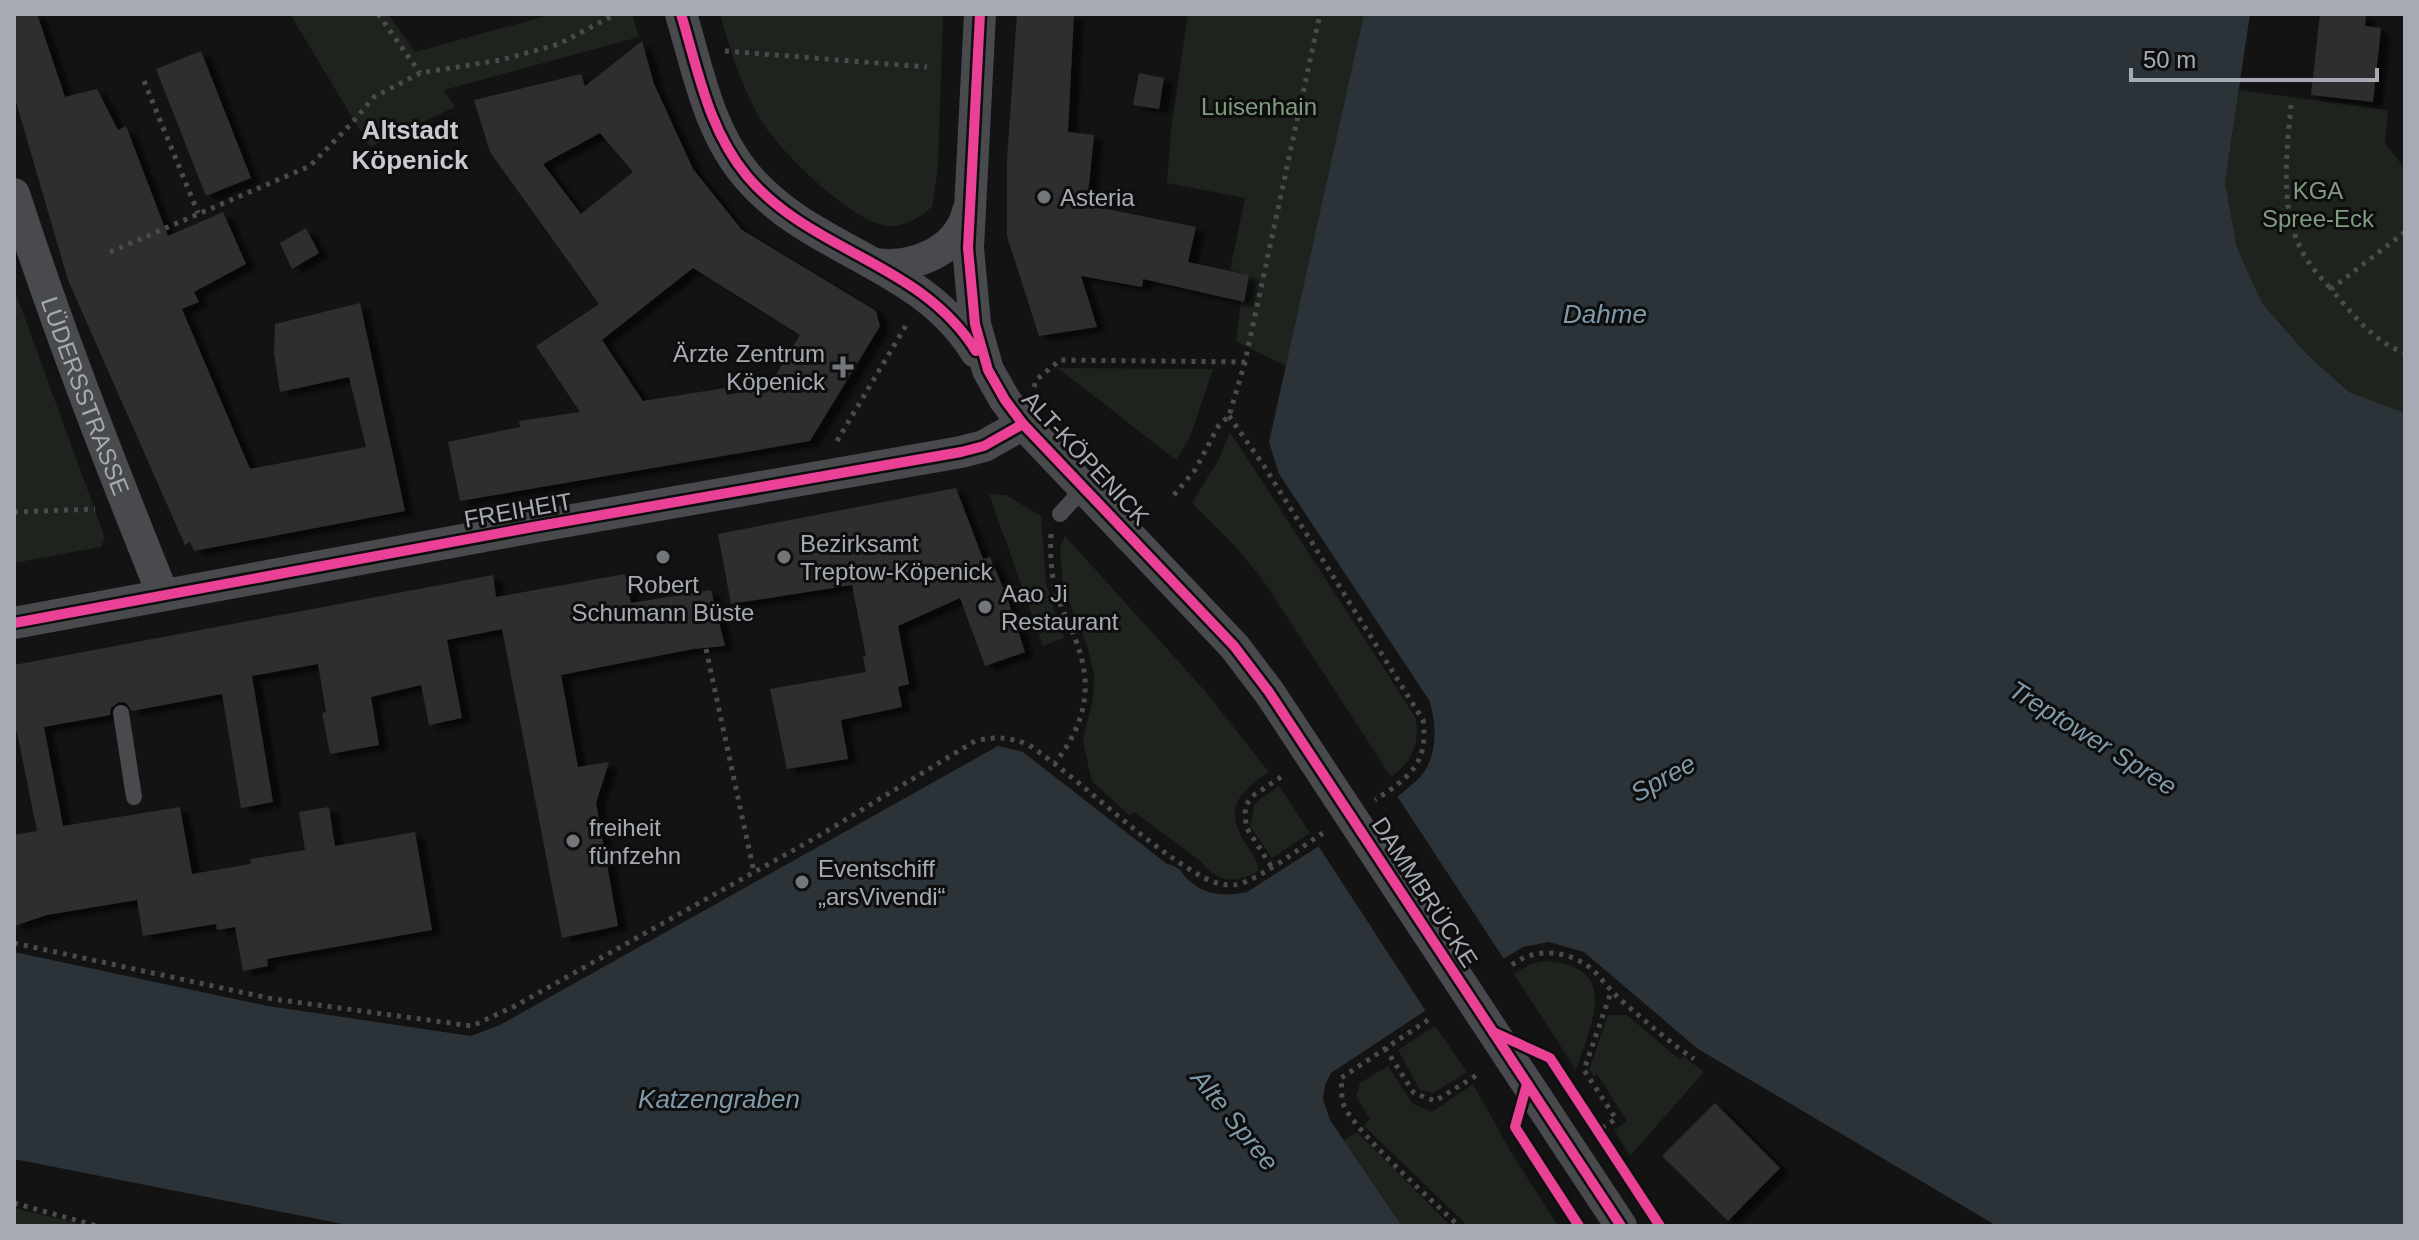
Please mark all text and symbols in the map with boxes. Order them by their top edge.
scale bar [2131,32,2377,82]
text: 50 m [2143,46,2196,73]
park label: Luisenhain [1201,93,1317,120]
district label: Altstadt Köpenick [351,115,469,175]
park label: KGA Spree-Eck [2262,177,2375,232]
place label: Asteria [1060,184,1135,211]
marker: Asteria [1035,188,1053,206]
street label: LÜDERSSTRASSE [36,293,135,499]
water label: Dahme [1563,299,1647,329]
place label: Ärzte Zentrum Köpenick [673,340,826,395]
marker: Ärzte Zentrum Köpenick [832,356,854,378]
street label: ALT-KÖPENICK [1017,386,1155,530]
street label: FREIHEIT [462,487,575,533]
place label: Bezirksamt Treptow-Köpenick [800,530,994,585]
marker: Robert Schumann Büste [654,548,672,566]
marker: Bezirksamt Treptow-Köpenick [775,548,793,566]
place label: Robert Schumann Büste [572,571,754,626]
place label: Aao Ji Restaurant [1001,580,1119,635]
marker: Aao Ji Restaurant [976,598,994,616]
water label: Treptower Spree [2004,674,2182,802]
water label: Spree [1625,748,1701,808]
street label: DAMMBRÜCKE [1366,812,1484,972]
place label: freiheit fünfzehn [589,814,681,869]
marker: freiheit fünfzehn [564,832,582,850]
place label: Eventschiff „arsVivendi“ [818,855,946,910]
marker: Eventschiff „arsVivendi“ [793,873,811,891]
water label: Alte Spree [1184,1062,1285,1177]
water label: Katzengraben [638,1084,800,1114]

